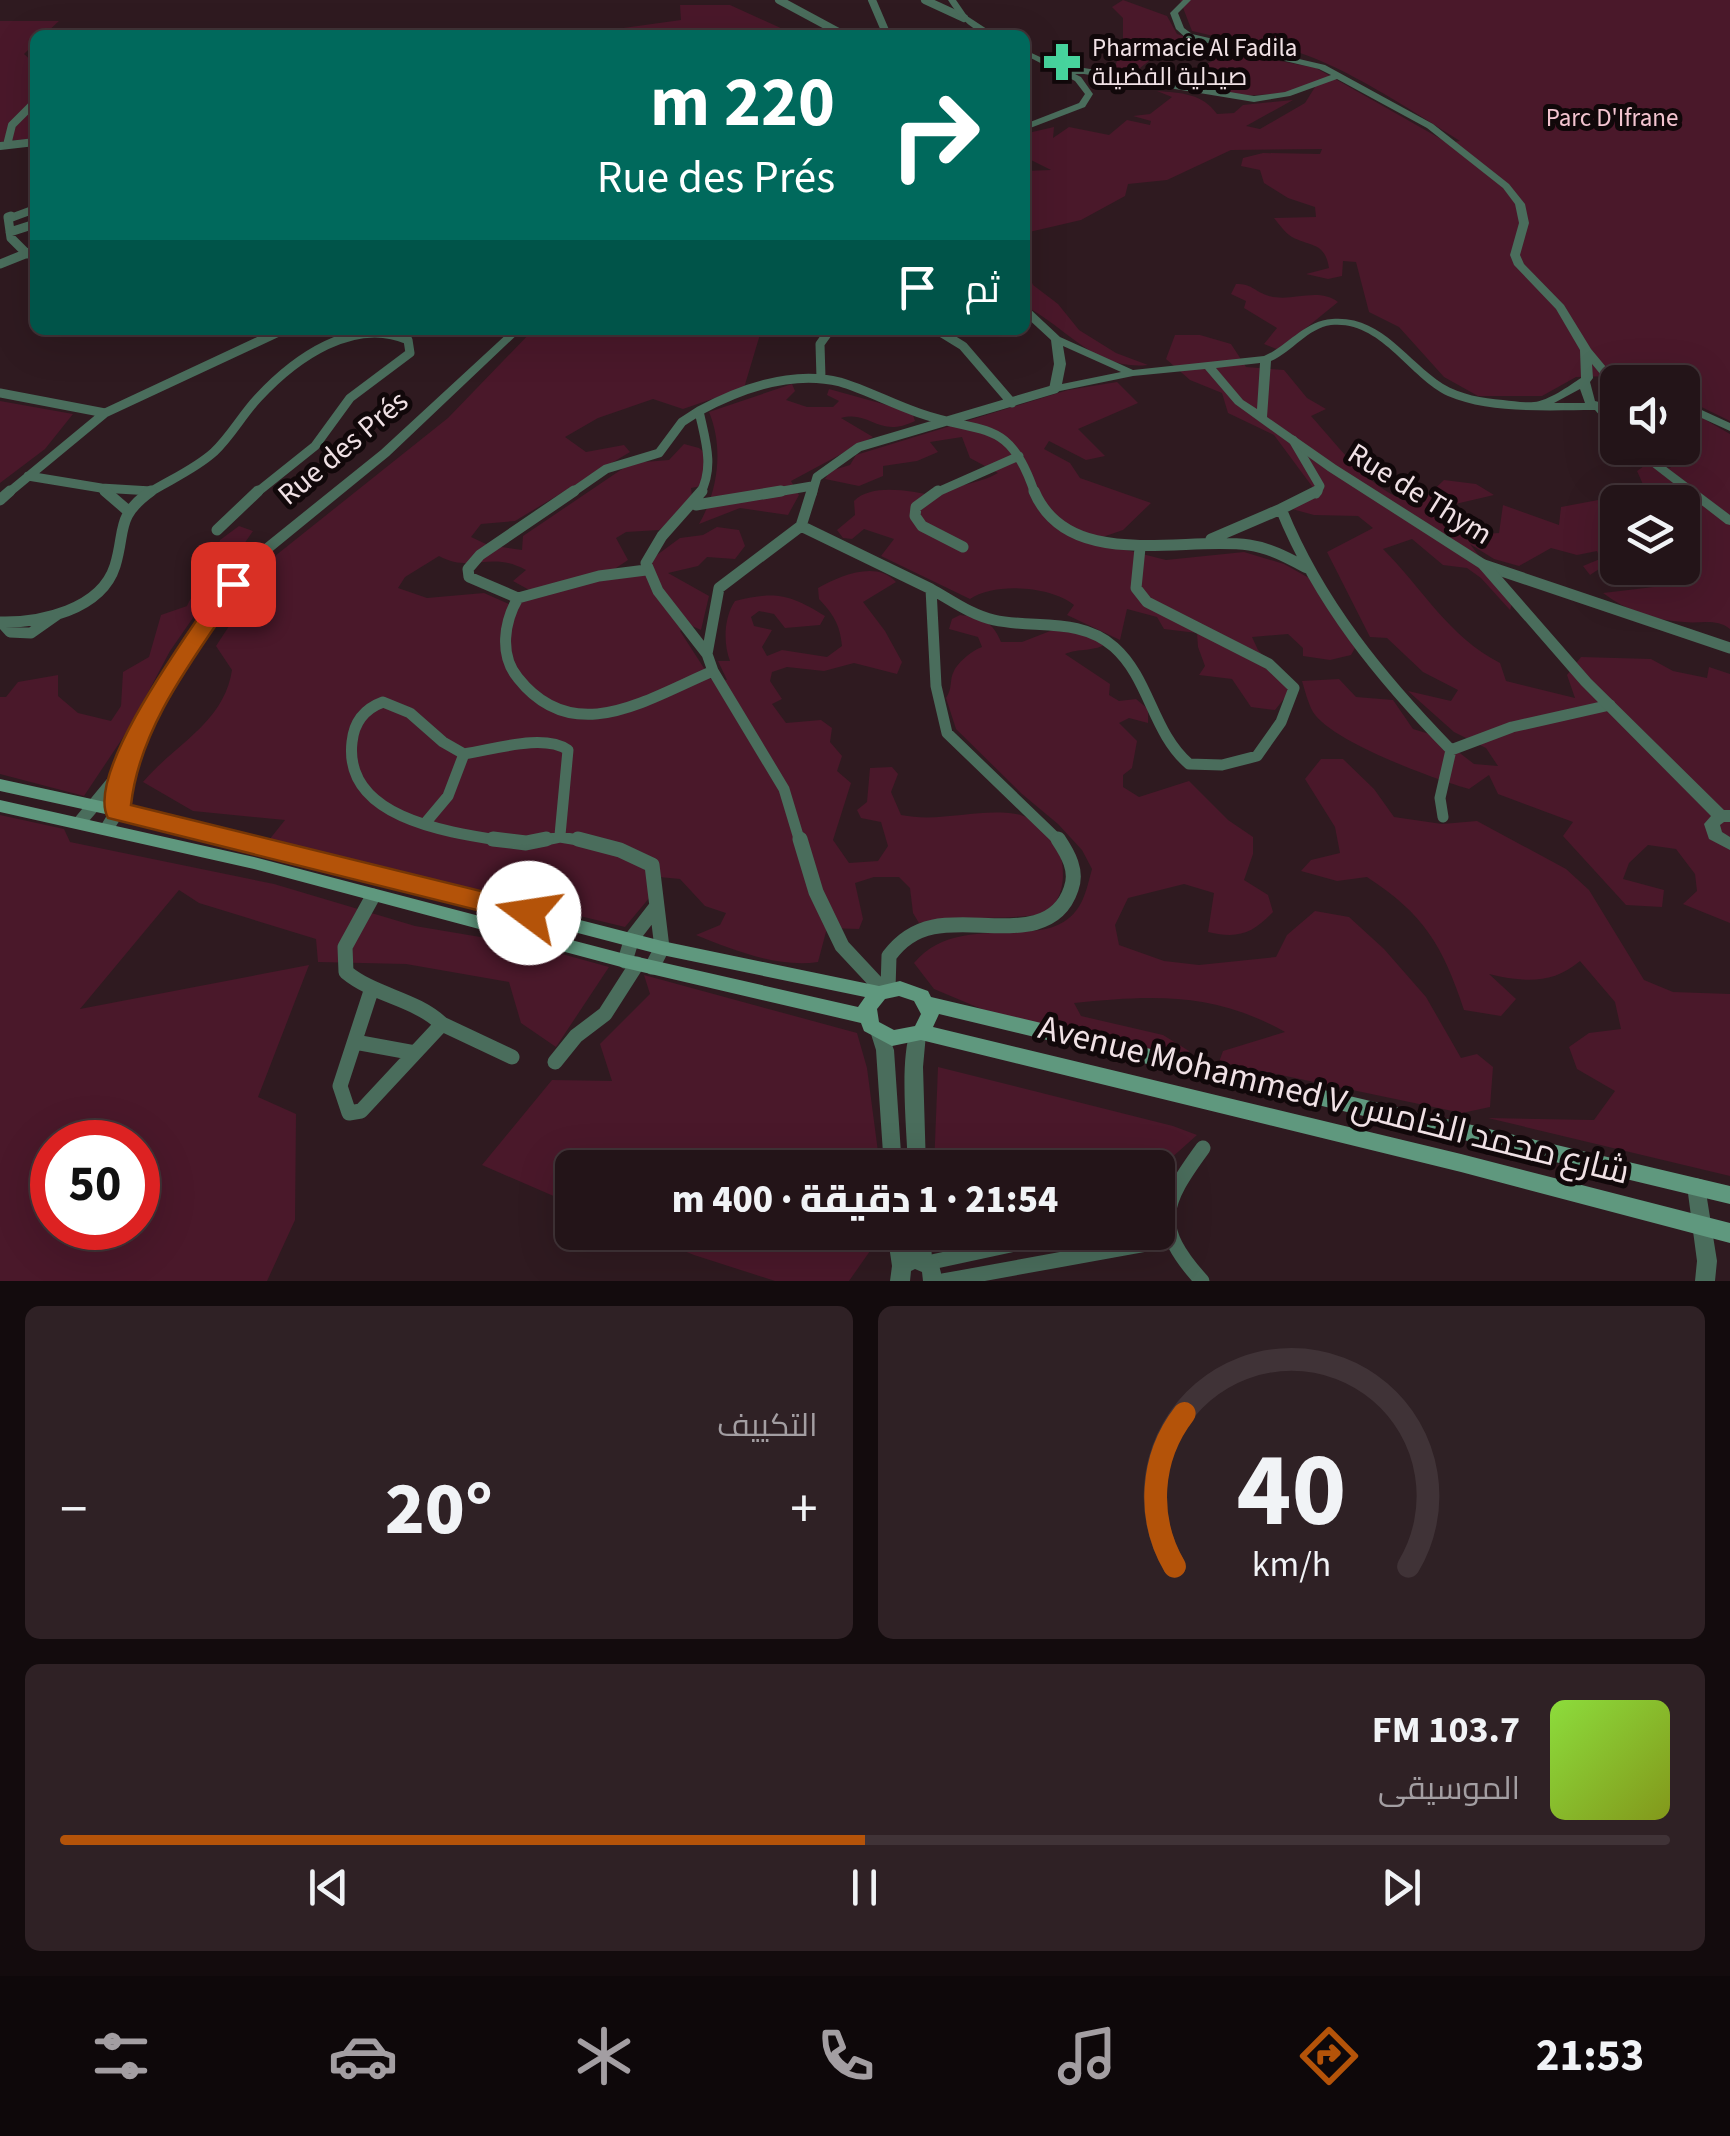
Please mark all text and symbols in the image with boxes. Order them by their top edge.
place label: Pharmacie Al Fadila صيدلية الفضيلة [1092,30,1297,95]
pharmacy icon: Pharmacie Al Fadila صيدلية الفضيلة [1041,41,1083,83]
text: 220 m [650,53,835,153]
icon: right [870,70,1000,200]
park label: Parc D'Ifrane [1546,100,1678,136]
text: Rue des Prés [597,146,835,210]
icon: arrive [890,260,945,315]
text: ثم [965,263,1000,317]
map controls [1600,365,1700,585]
button: sound [1600,365,1700,465]
street label: Rue des Prés [268,380,418,516]
street label: Rue de Thym [1339,433,1501,555]
button: layers [1600,485,1700,585]
pin [191,542,276,627]
icon: arrive [206,557,261,612]
position arrow [477,861,581,965]
street label: Avenue Mohammed V شارع محمد الخامس [1033,1002,1635,1198]
speed limit sign: 50 [30,1120,160,1250]
text: 21:54 · 1 دقيقة · 400 m [672,1173,1058,1227]
text: التكييف [717,1403,818,1449]
text: 40 [1236,1418,1346,1566]
text: 20° [385,1456,493,1563]
text: − [60,1471,87,1549]
text: + [790,1471,818,1549]
text: km/h [1252,1539,1331,1590]
text: 103.7 FM [1372,1703,1520,1757]
text: الموسيقى [1378,1766,1520,1812]
icon: previous [301,1860,356,1915]
icon: pause [837,1860,892,1915]
icon: next [1374,1860,1429,1915]
icon: filters [86,2021,156,2091]
icon: car [328,2021,398,2091]
icon: climate [569,2021,639,2091]
icon: phone [811,2021,881,2091]
icon: music [1052,2021,1122,2091]
icon: directions [1294,2021,1364,2091]
text: 21:53 [1536,2024,1644,2088]

